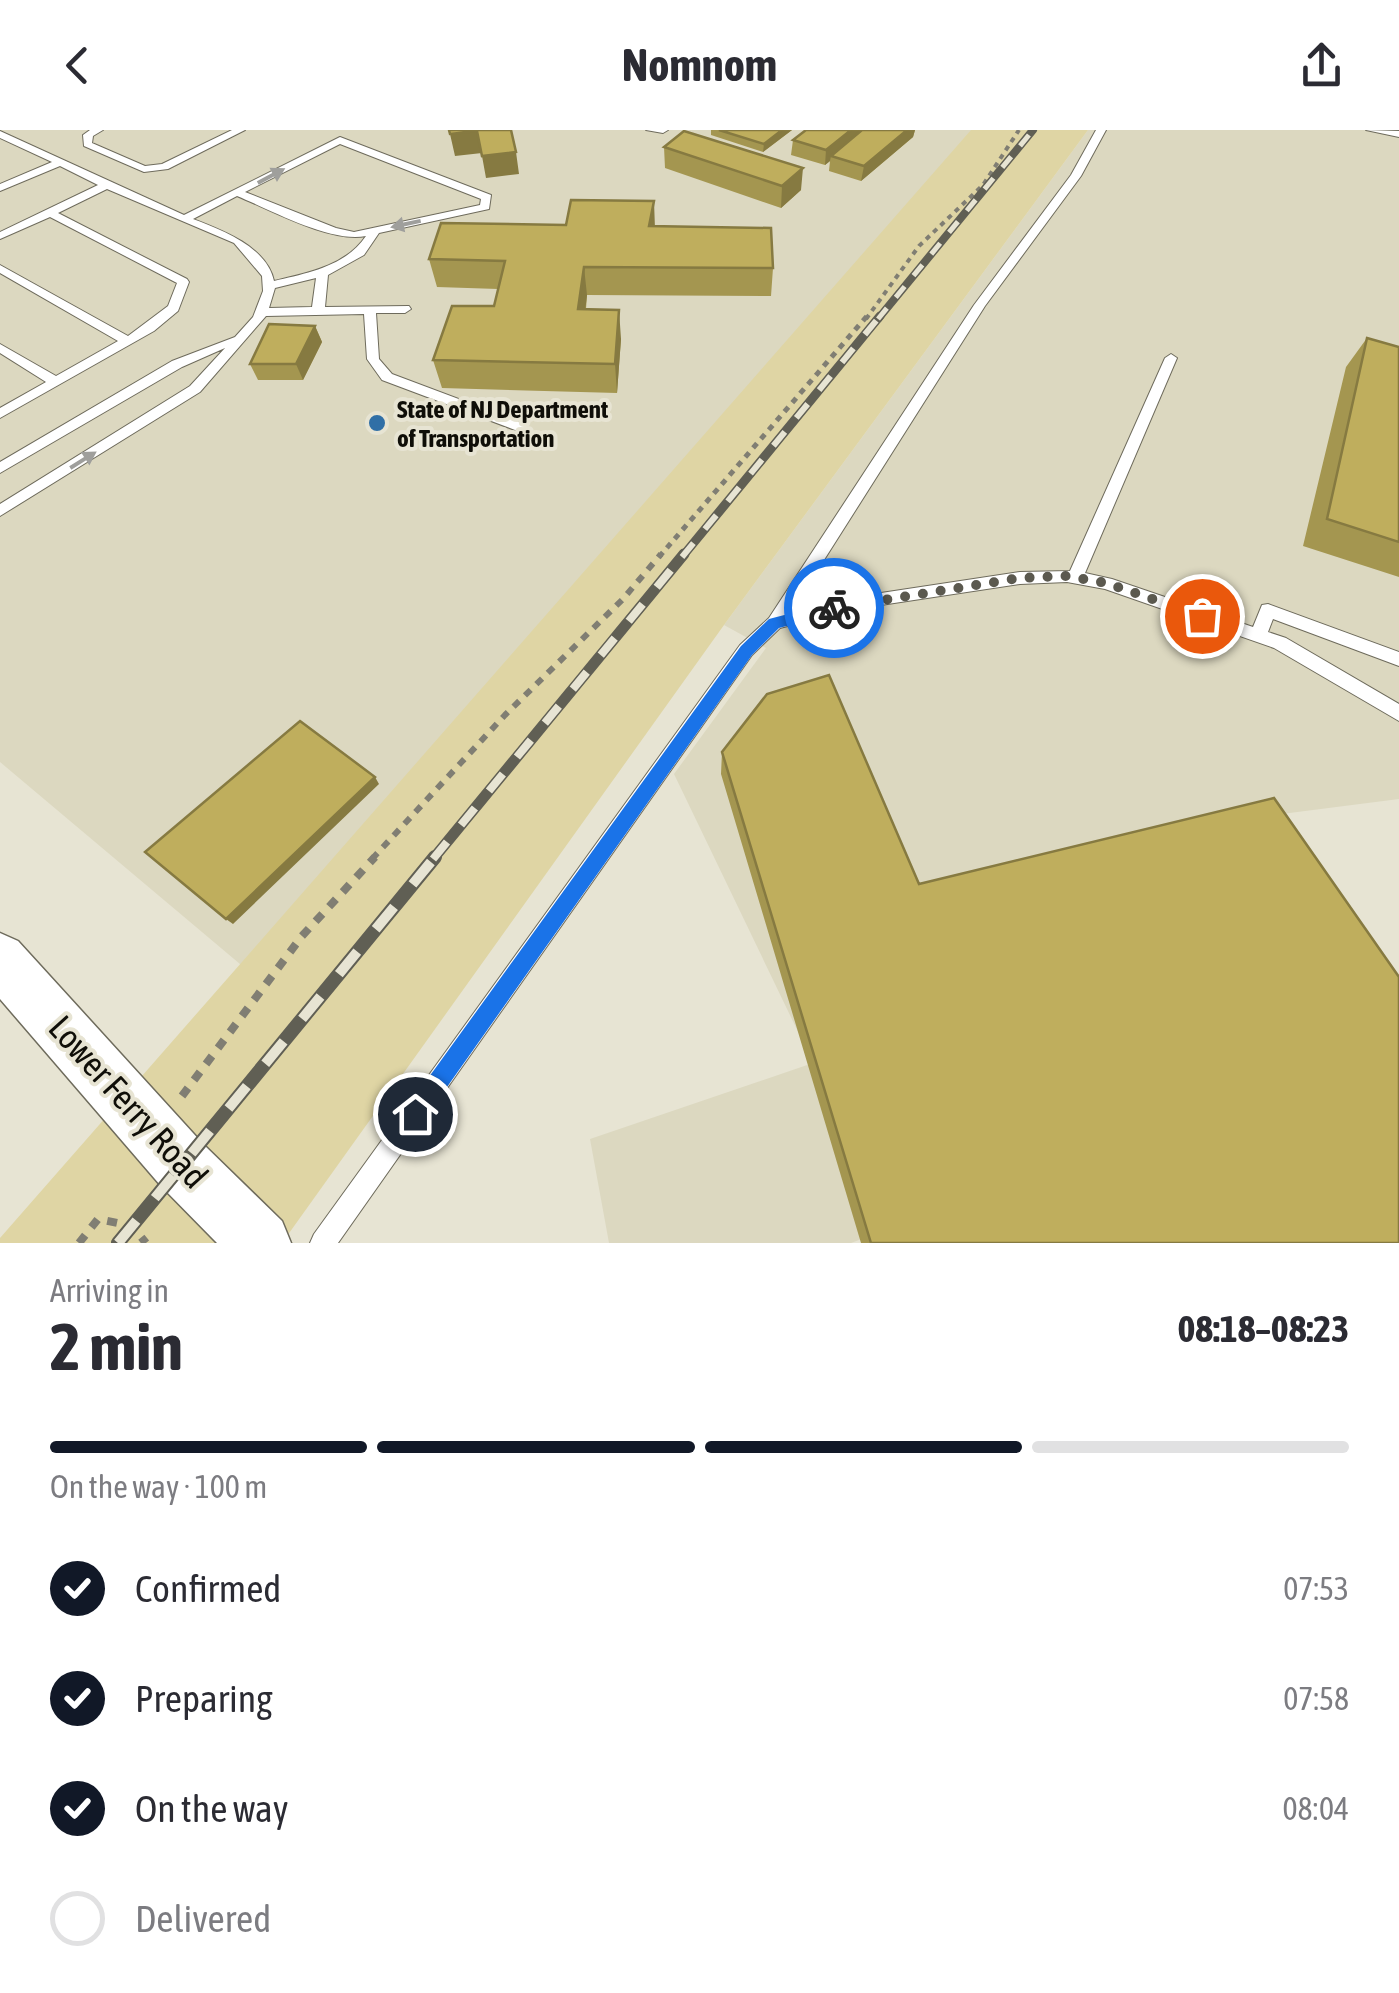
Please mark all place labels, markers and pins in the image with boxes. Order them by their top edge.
place label: State of NJ Department of Transportation [397,395,609,452]
marker: State of NJ Department of Transportation [366,412,388,434]
pin [1160,574,1245,659]
pin [373,1072,458,1157]

